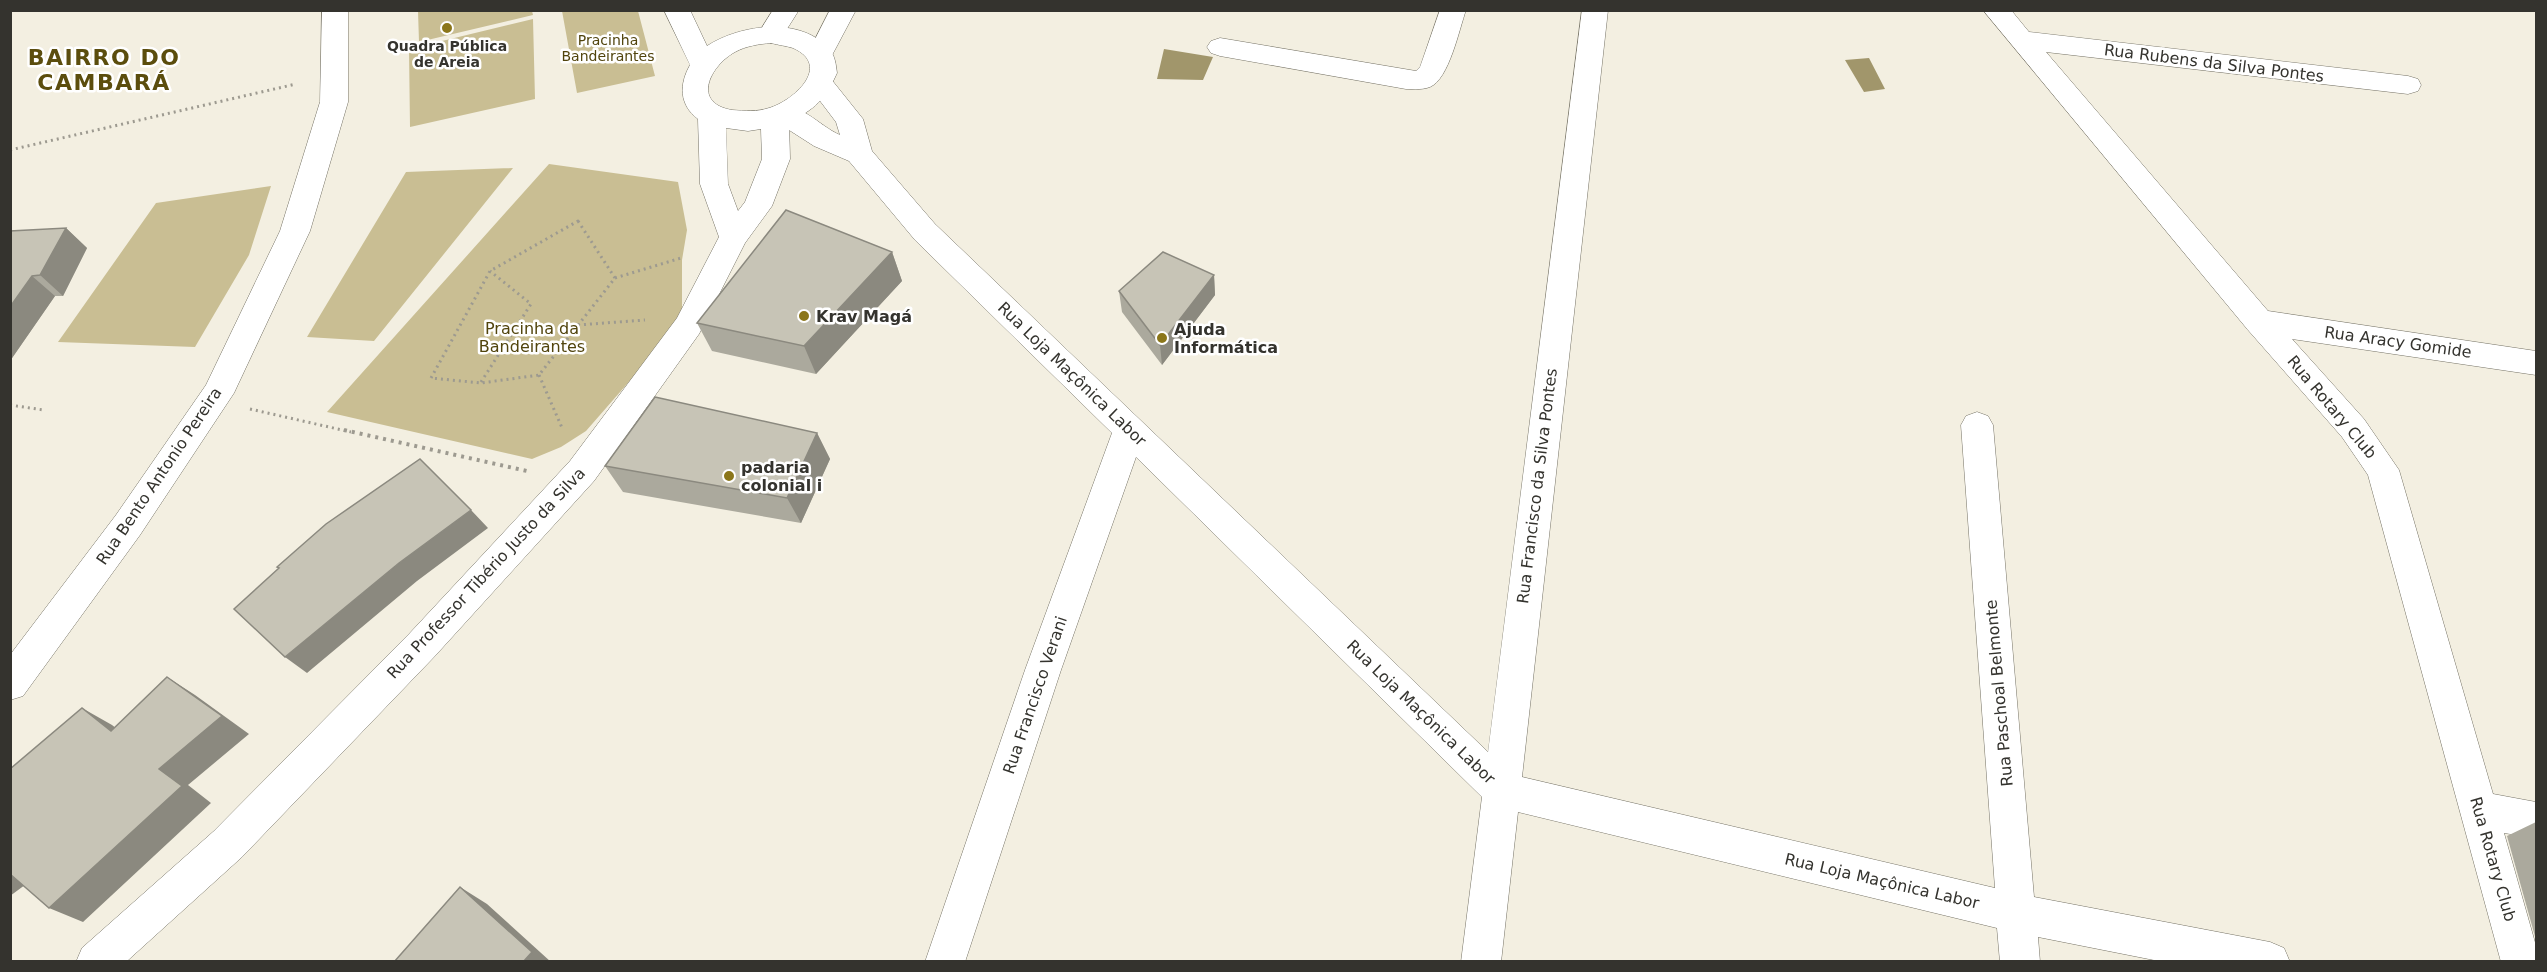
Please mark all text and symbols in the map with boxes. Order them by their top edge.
marker: Quadra Pública de Areia [440,21,454,35]
park label: Pracinha Bandeirantes [561,32,655,64]
place label: Quadra Pública de Areia [387,38,507,70]
street label: Rua Rubens da Silva Pontes [2103,40,2325,86]
district label: BAIRRO DO CAMBARÁ [28,45,180,95]
street label: Rua Loja Maçônica Labor [994,298,1150,450]
place label: Krav Magá [816,307,912,326]
marker: Krav Magá [797,309,811,323]
park label: Pracinha da Bandeirantes [479,319,585,356]
place label: Ajuda Informática [1174,320,1278,357]
street label: Rua Aracy Gomide [2323,322,2473,362]
marker: Ajuda Informática [1155,331,1169,345]
street label: Rua Rotary Club [2283,352,2381,462]
street label: Rua Francisco da Silva Pontes [1513,367,1561,605]
street label: Rua Bento Antonio Pereira [92,384,226,568]
place label: padaria colonial i [741,458,822,495]
street label: Rua Professor Tibério Justo da Silva [383,463,589,683]
marker: padaria colonial i [722,469,736,483]
street label: Rua Paschoal Belmonte [1981,599,2017,787]
street label: Rua Francisco Verani [999,614,1071,776]
street label: Rua Loja Maçônica Labor [1343,636,1499,788]
street label: Rua Rotary Club [2466,795,2520,923]
street label: Rua Loja Maçônica Labor [1783,849,1981,913]

